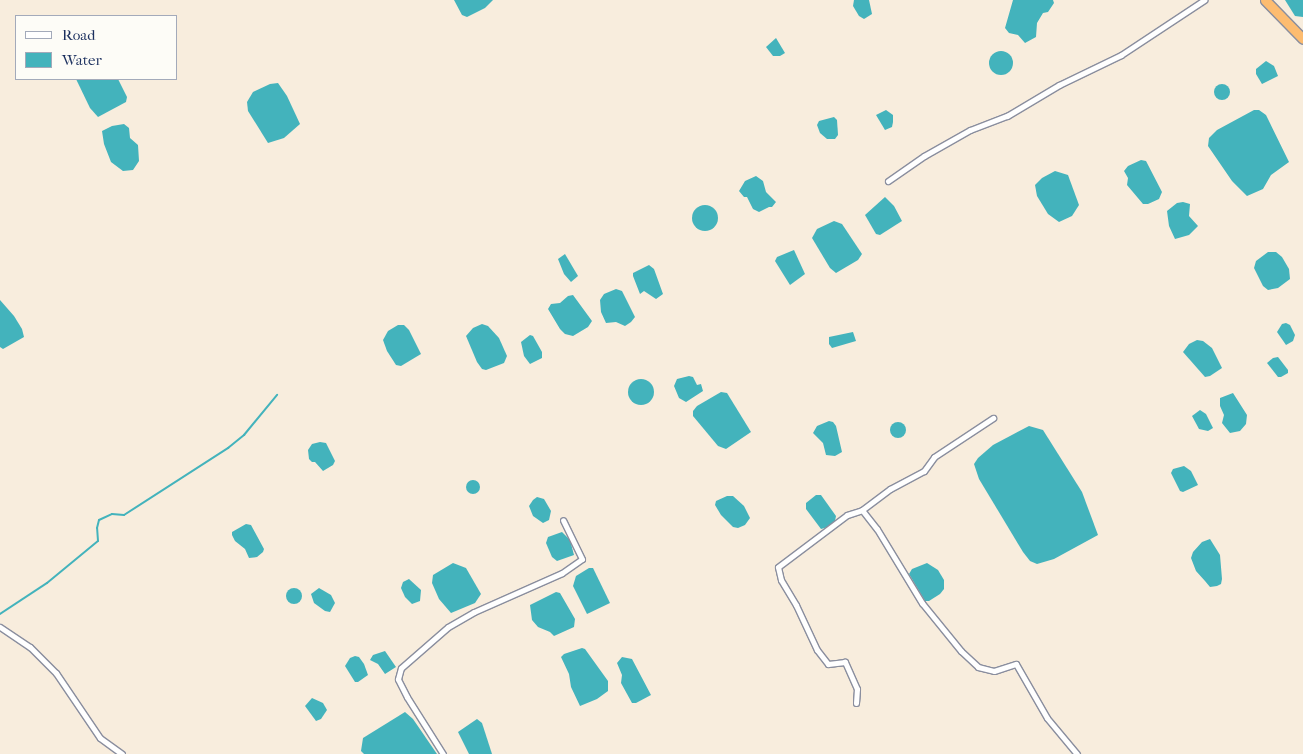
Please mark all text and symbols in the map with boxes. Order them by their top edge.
legend [15,15,178,80]
text: Road [62,26,95,44]
text: Water [62,51,102,69]

